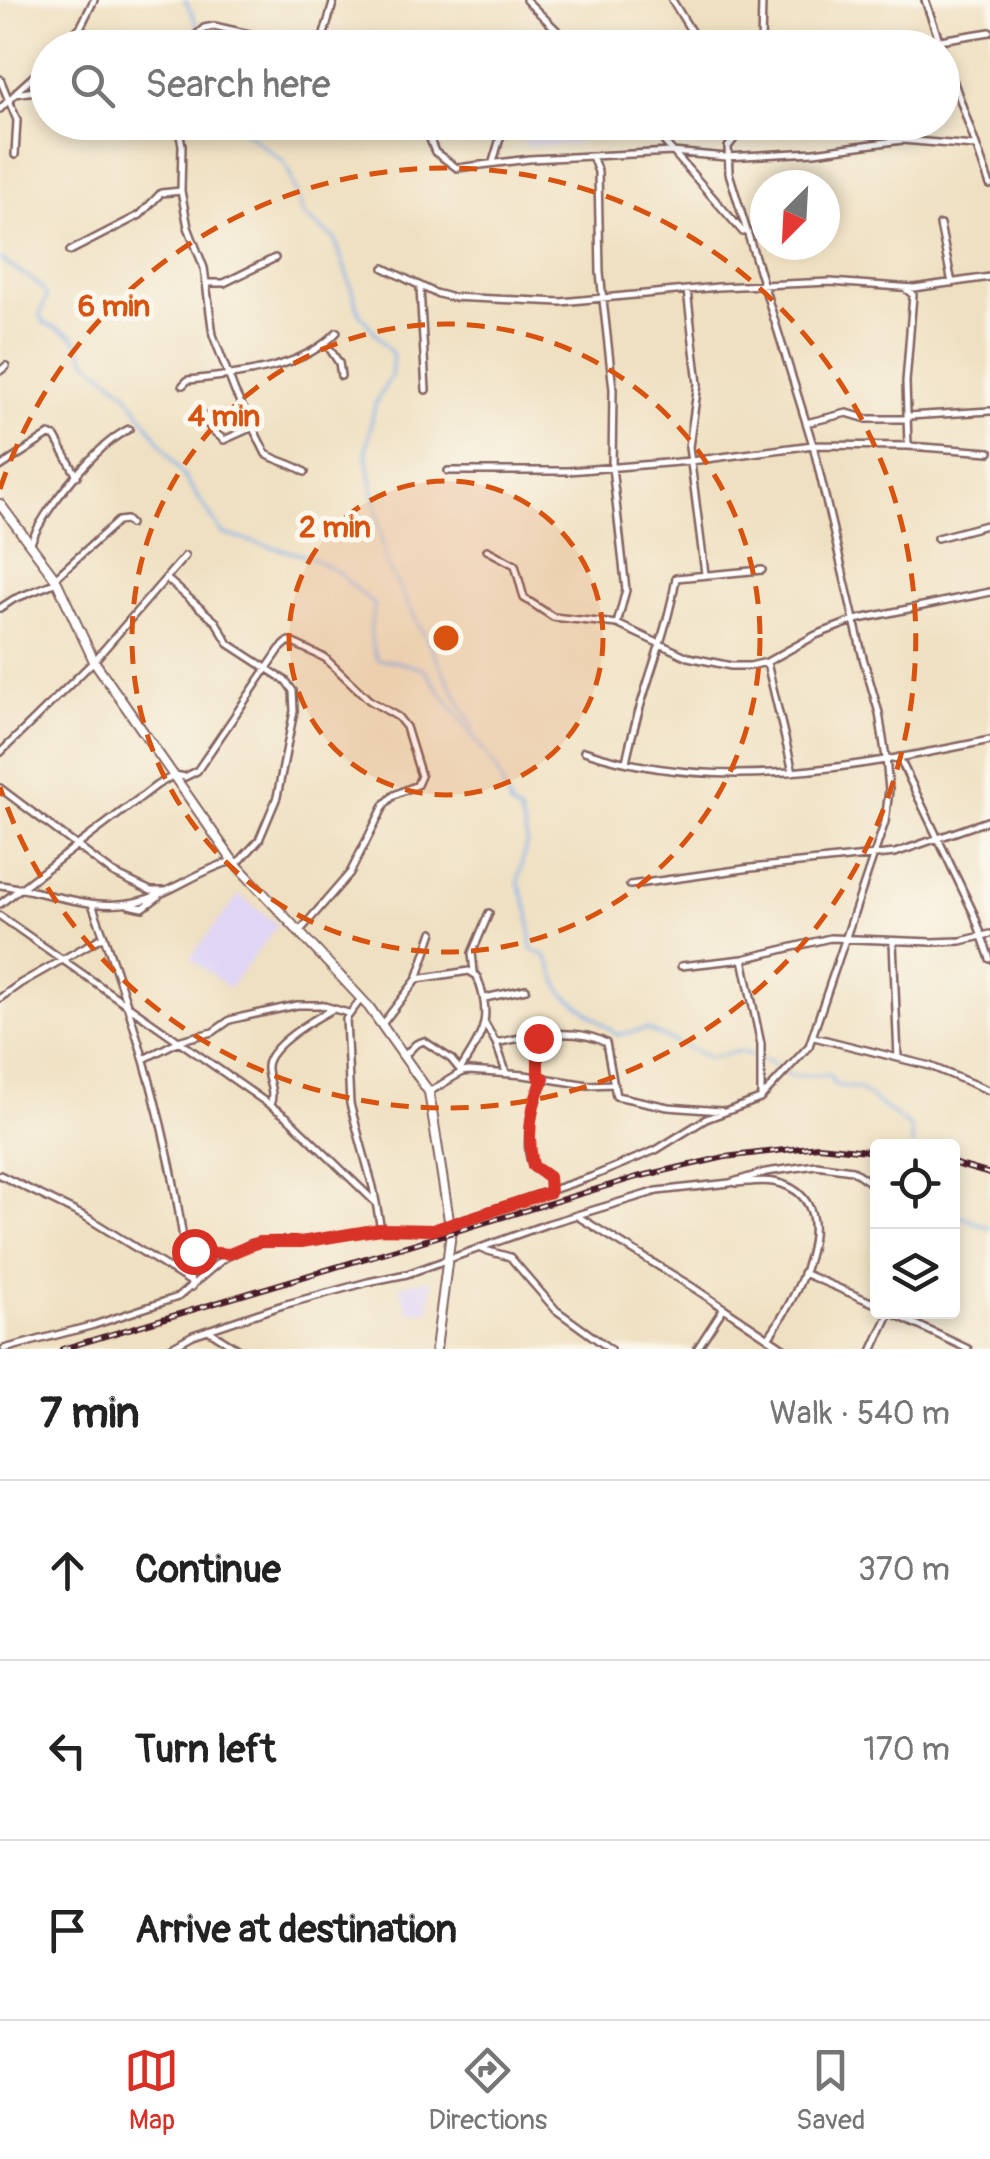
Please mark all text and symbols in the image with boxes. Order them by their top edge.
search box [30,30,960,140]
icon: search [65,58,120,113]
text: Search here [145,61,331,109]
north arrow [750,170,840,260]
text: 6 min [78,288,150,325]
text: 4 min [188,398,260,435]
text: 2 min [299,509,371,546]
centre of rings [428,620,464,656]
route end [516,1016,562,1062]
map controls [870,1139,960,1319]
button: locate [870,1139,960,1229]
route start [172,1229,218,1275]
button: layers [870,1229,960,1319]
text: 7 min [40,1388,139,1440]
text: Walk · 540 m [769,1394,950,1434]
icon: ahead [40,1543,95,1598]
text: Continue [135,1546,281,1594]
text: 370 m [858,1550,950,1590]
icon: left [40,1723,95,1778]
text: Turn left [135,1726,276,1774]
text: 170 m [863,1730,950,1770]
icon: arrive [40,1903,95,1958]
text: Arrive at destination [135,1906,457,1954]
tab: Map [124,2043,179,2138]
tab: Directions [428,2043,547,2138]
tab: Saved [796,2043,866,2138]

